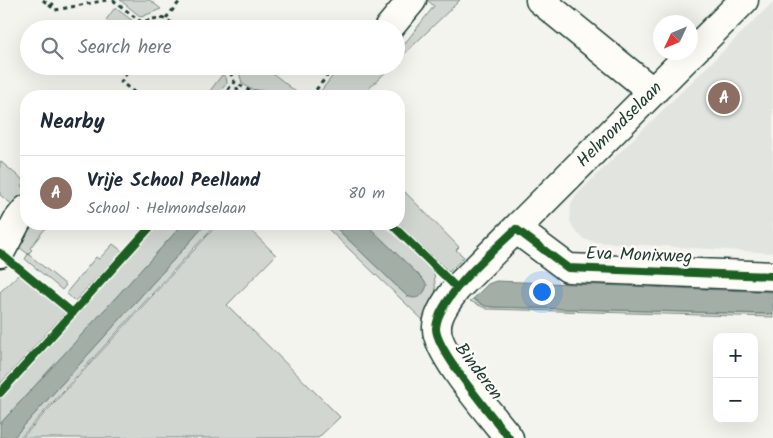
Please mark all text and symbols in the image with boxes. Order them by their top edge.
north arrow [653,15,698,60]
search box [20,20,405,75]
text: Search here [78,33,172,63]
icon: search [38,34,66,62]
street label: Helmondselaan [570,75,670,175]
pin: A [708,79,740,117]
text: Nearby [40,106,105,139]
text: Vrije School Peelland [87,166,260,196]
text: A [51,181,61,206]
text: 80 m [348,181,385,206]
text: School · Helmondselaan [87,196,246,221]
street label: Eva Monixweg [585,240,693,272]
your location [529,279,555,305]
map controls [713,333,758,423]
button: + [713,333,758,378]
street label: Binderen [447,337,509,407]
button: − [713,378,758,423]

